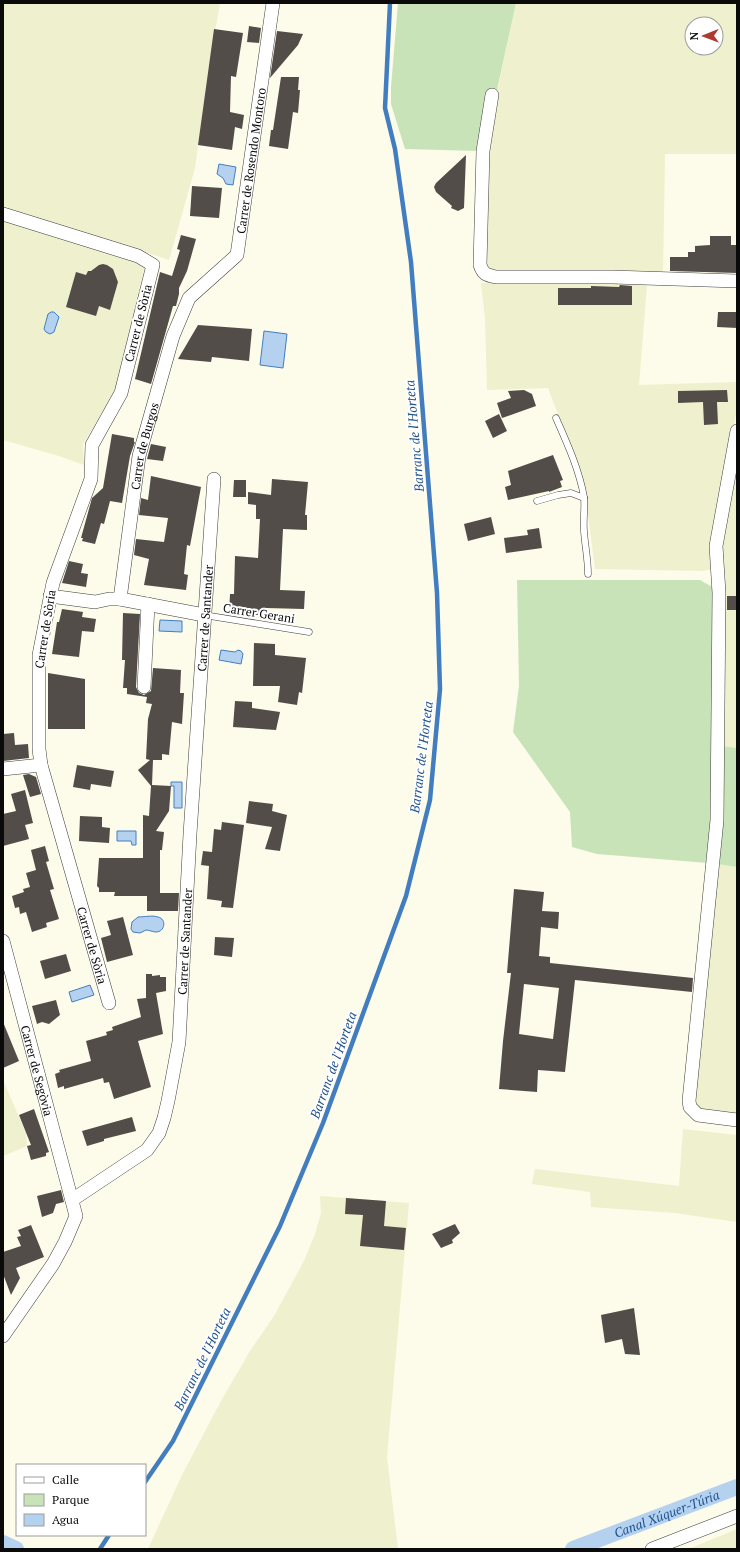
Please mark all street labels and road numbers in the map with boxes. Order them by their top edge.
street label: Carrer de Rosendo Montoro [233,86,268,235]
street label: Carrer de Sòria [121,283,155,363]
street label: Carrer de Burgos [127,401,161,491]
street label: Carrer de Santander [194,564,216,672]
street label: Carrer de Sòria [31,589,59,669]
street label: Carrer Gerani [222,600,296,626]
street label: Carrer de Santander [174,887,195,995]
street label: Carrer de Sòria [74,905,111,986]
street label: Carrer de Segòvia [18,1024,57,1117]

